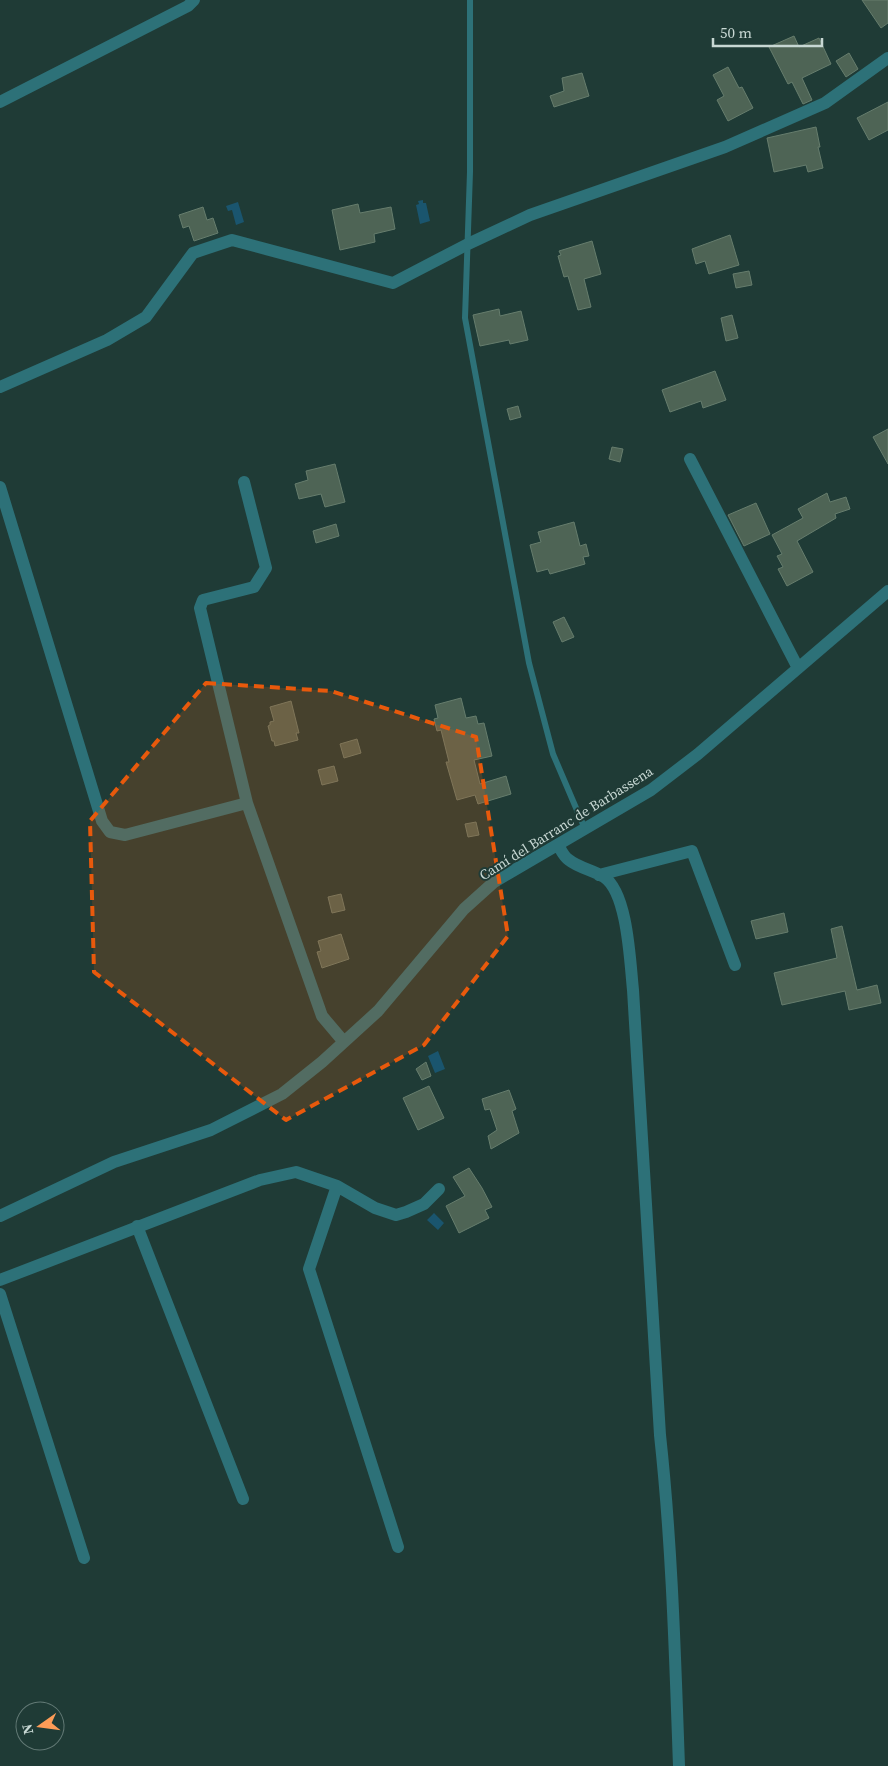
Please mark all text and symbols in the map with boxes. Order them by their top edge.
scale bar [713,15,822,47]
text: 50 m [720,22,752,43]
street label: Camí del Barranc de Barbassena [475,761,658,885]
north arrow [15,1701,65,1751]
text: N [16,1722,38,1737]

